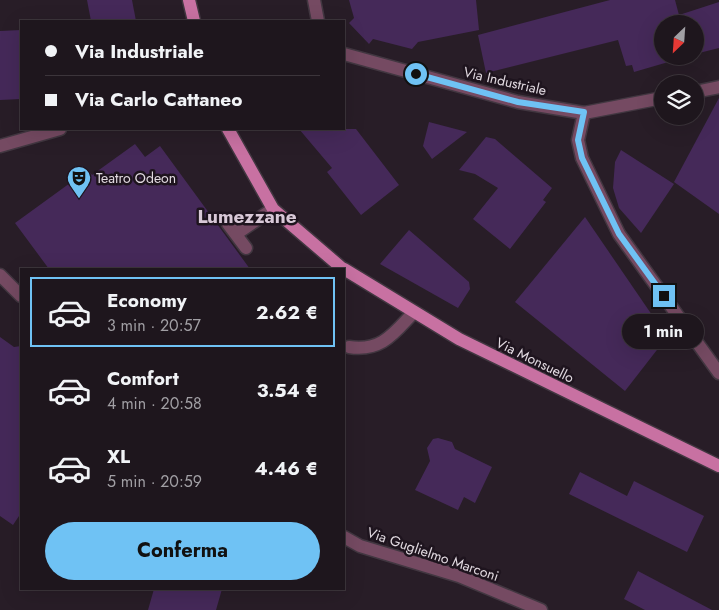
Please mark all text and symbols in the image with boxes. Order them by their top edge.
north arrow [654,15,704,65]
map controls [654,15,704,125]
text: Via Industriale [75,38,204,65]
street label: Via Industriale [462,62,548,100]
route start [405,63,427,85]
button: layers [654,75,704,125]
text: Via Carlo Cattaneo [75,86,242,113]
theatre icon: Teatro Odeon [66,165,92,199]
place label: Teatro Odeon [96,168,176,188]
district label: Lumezzane [197,203,297,230]
route end [653,285,675,307]
text: Economy [107,287,187,314]
icon: car [47,290,92,335]
text: 2.62 € [256,299,318,326]
text: 3 min · 20:57 [107,314,201,337]
callout: 1 min [623,314,705,348]
text: 1 min [643,320,683,343]
street label: Via Monsuello [493,333,578,388]
text: Comfort [107,365,179,392]
icon: car [47,368,92,413]
text: 3.54 € [257,377,318,404]
text: 4 min · 20:58 [107,392,202,415]
text: XL [107,443,130,470]
icon: car [47,446,92,491]
text: 4.46 € [255,455,318,482]
text: 5 min · 20:59 [107,470,202,493]
button: Conferma [45,522,320,580]
street label: Via Guglielmo Marconi [364,522,502,586]

